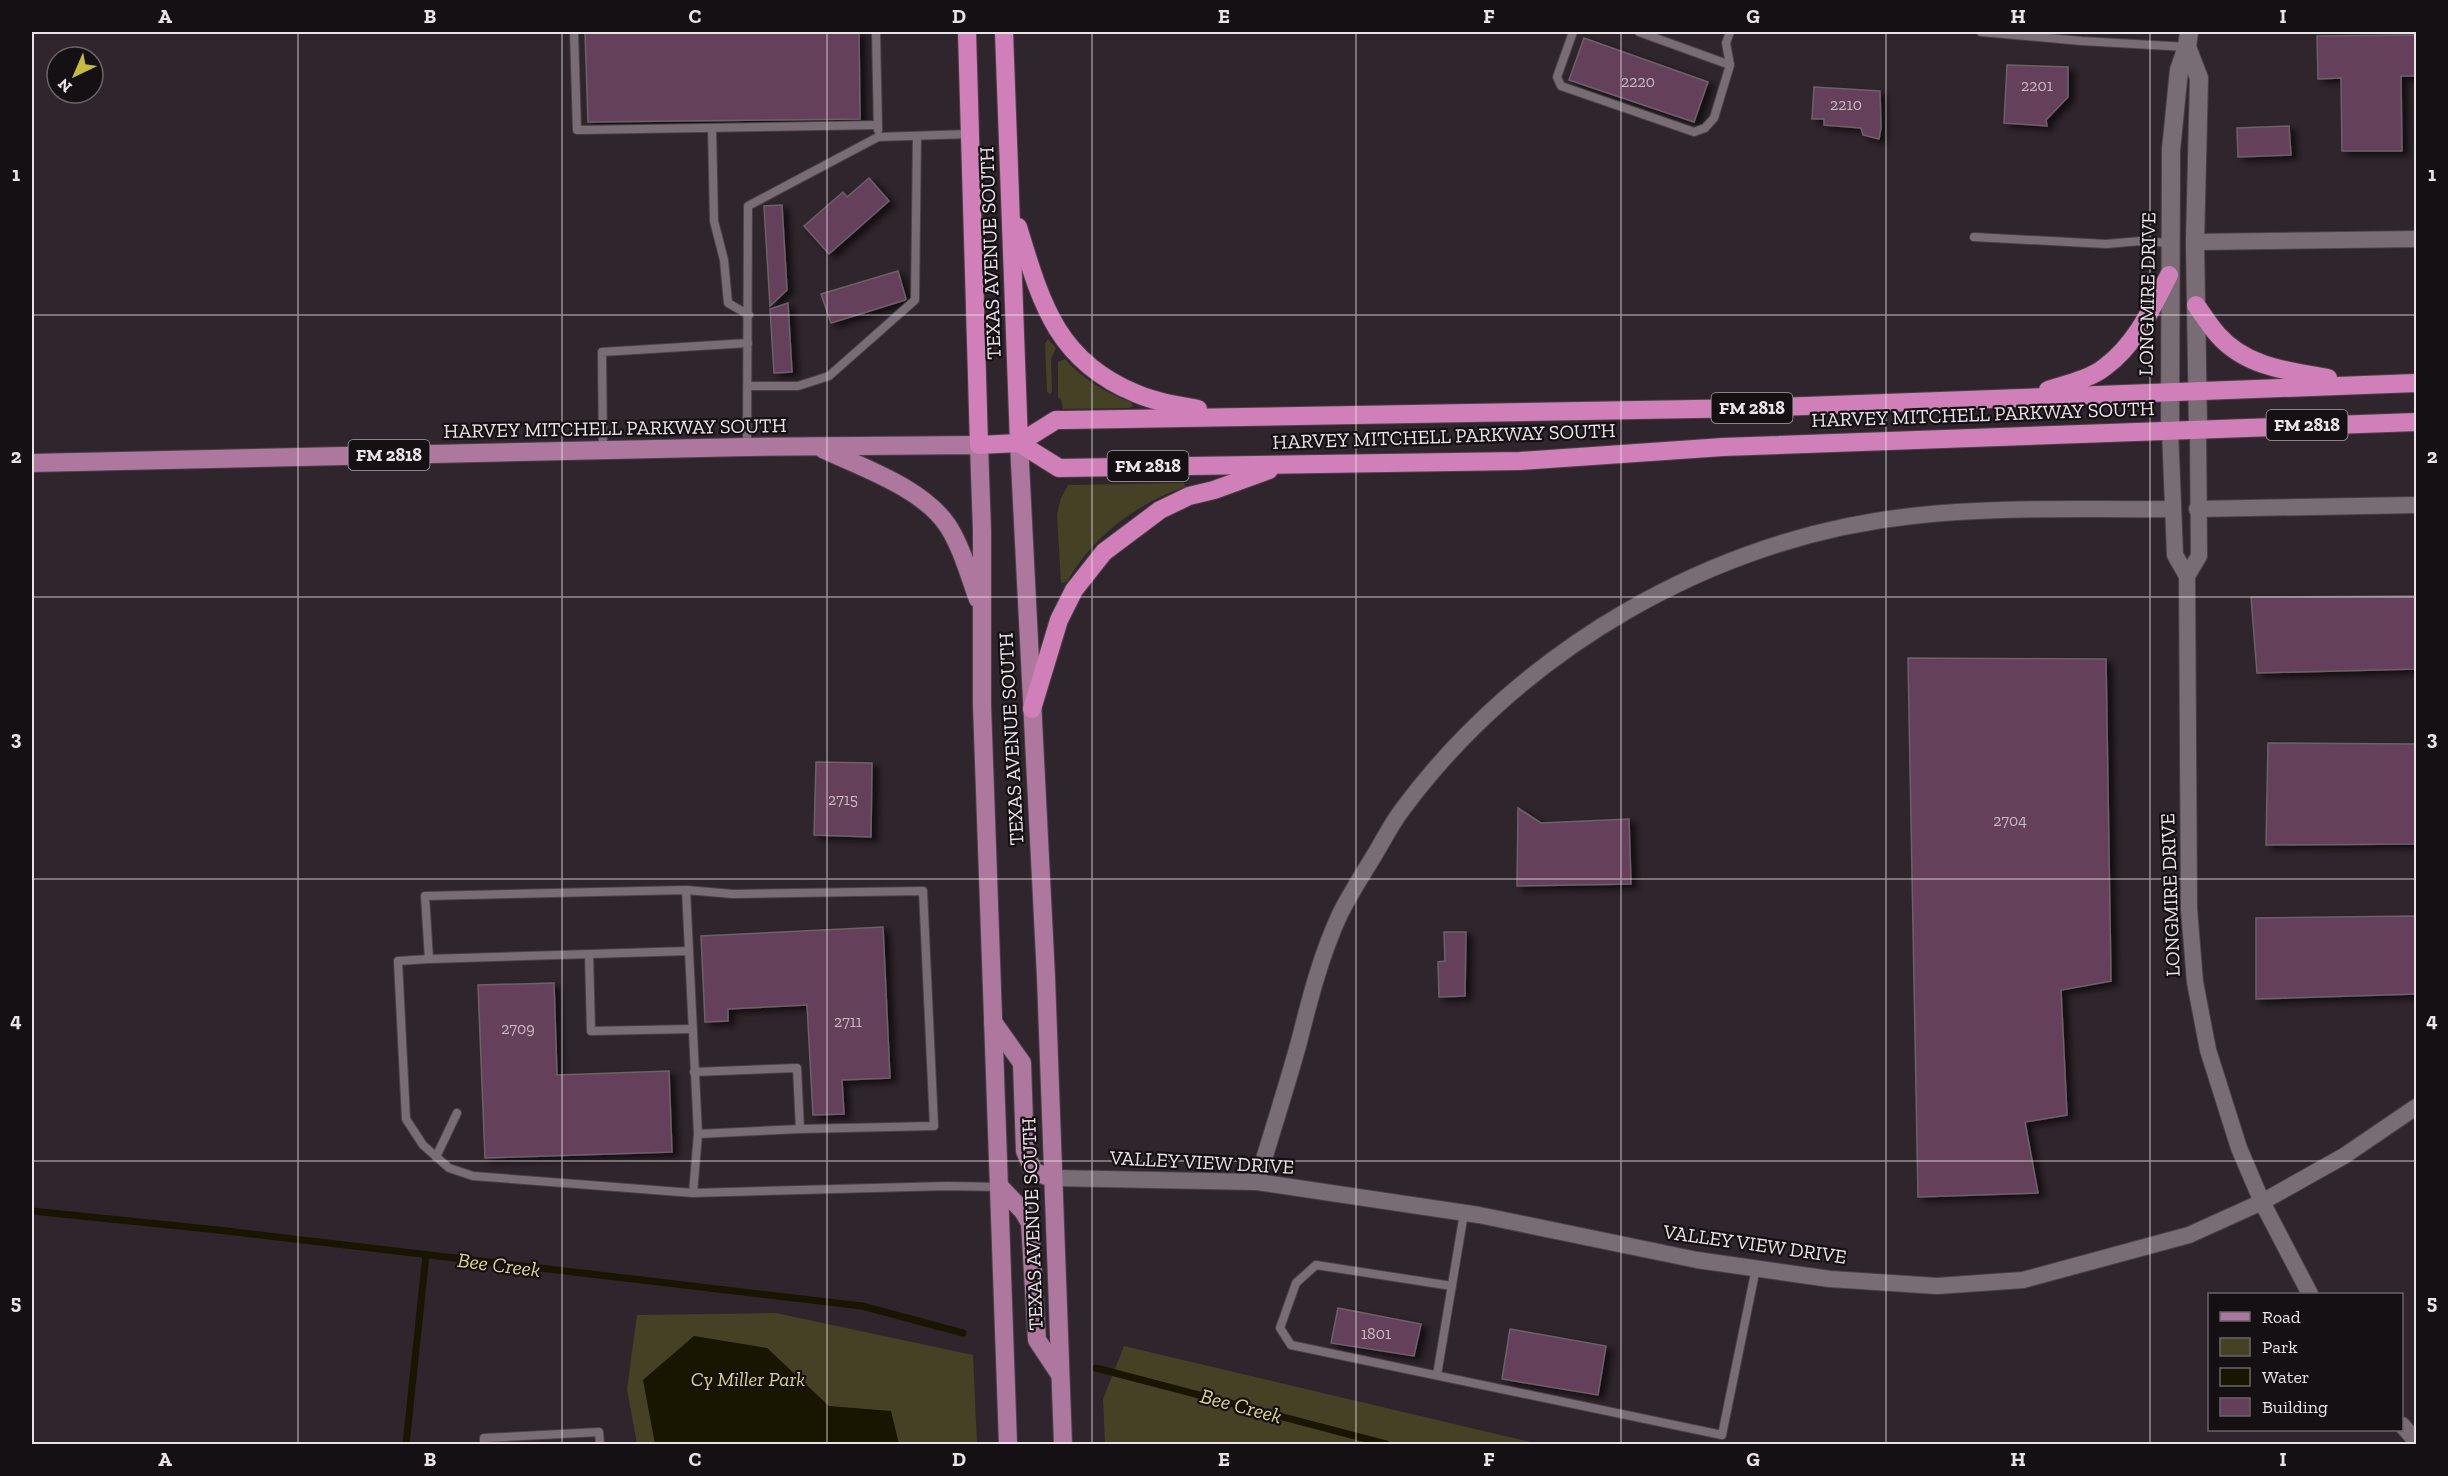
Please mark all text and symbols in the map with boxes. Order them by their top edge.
text: A [158,4,172,28]
text: B [424,4,436,28]
text: C [689,4,702,28]
text: D [952,4,966,28]
text: E [1218,4,1230,28]
text: F [1483,4,1495,28]
text: G [1746,4,1760,28]
text: H [2010,4,2026,28]
text: I [2279,4,2287,28]
north arrow [45,45,105,105]
house number: 2220 [1621,72,1655,91]
text: N [54,74,76,96]
house number: 2201 [2021,76,2053,95]
house number: 2210 [1830,95,1862,114]
street label: TEXAS AVENUE SOUTH [974,146,1006,360]
text: 1 [12,162,20,186]
text: 1 [2428,162,2436,186]
street label: LONGMIRE DRIVE [2134,212,2160,376]
road number: FM 2818 [1712,393,1792,423]
street label: HARVEY MITCHELL PARKWAY SOUTH [1811,396,2155,432]
road number: FM 2818 [2266,410,2348,440]
street label: HARVEY MITCHELL PARKWAY SOUTH [443,413,787,443]
street label: HARVEY MITCHELL PARKWAY SOUTH [1272,418,1616,454]
road number: FM 2818 [348,440,430,470]
text: 2 [11,444,22,468]
text: 2 [2427,444,2438,468]
road number: FM 2818 [1108,451,1188,481]
street label: TEXAS AVENUE SOUTH [993,632,1029,846]
text: 3 [11,726,22,750]
text: 3 [2427,726,2438,750]
house number: 2715 [828,790,858,809]
house number: 2704 [1993,811,2027,830]
street label: LONGMIRE DRIVE [2155,813,2185,977]
text: 4 [10,1008,22,1032]
text: 4 [2426,1008,2438,1032]
house number: 2711 [834,1012,862,1031]
house number: 2709 [501,1019,535,1038]
street label: TEXAS AVENUE SOUTH [1016,1117,1048,1331]
street label: VALLEY VIEW DRIVE [1108,1145,1295,1179]
street label: VALLEY VIEW DRIVE [1661,1219,1848,1269]
water label: Bee Creek [456,1247,542,1282]
text: 5 [11,1290,21,1314]
text: 5 [2427,1290,2437,1314]
legend [2208,1293,2403,1431]
text: Road [2262,1306,2301,1328]
house number: 1801 [1361,1324,1391,1343]
text: Park [2262,1336,2298,1358]
text: Water [2262,1366,2309,1388]
park label: Cy Miller Park [691,1367,805,1391]
water label: Bee Creek [1198,1383,1285,1428]
text: Building [2262,1396,2328,1418]
text: A [158,1447,172,1471]
text: B [424,1447,436,1471]
text: C [689,1447,702,1471]
text: D [952,1447,966,1471]
text: E [1218,1447,1230,1471]
text: F [1483,1447,1495,1471]
text: G [1746,1447,1760,1471]
text: H [2010,1447,2026,1471]
text: I [2279,1447,2287,1471]

